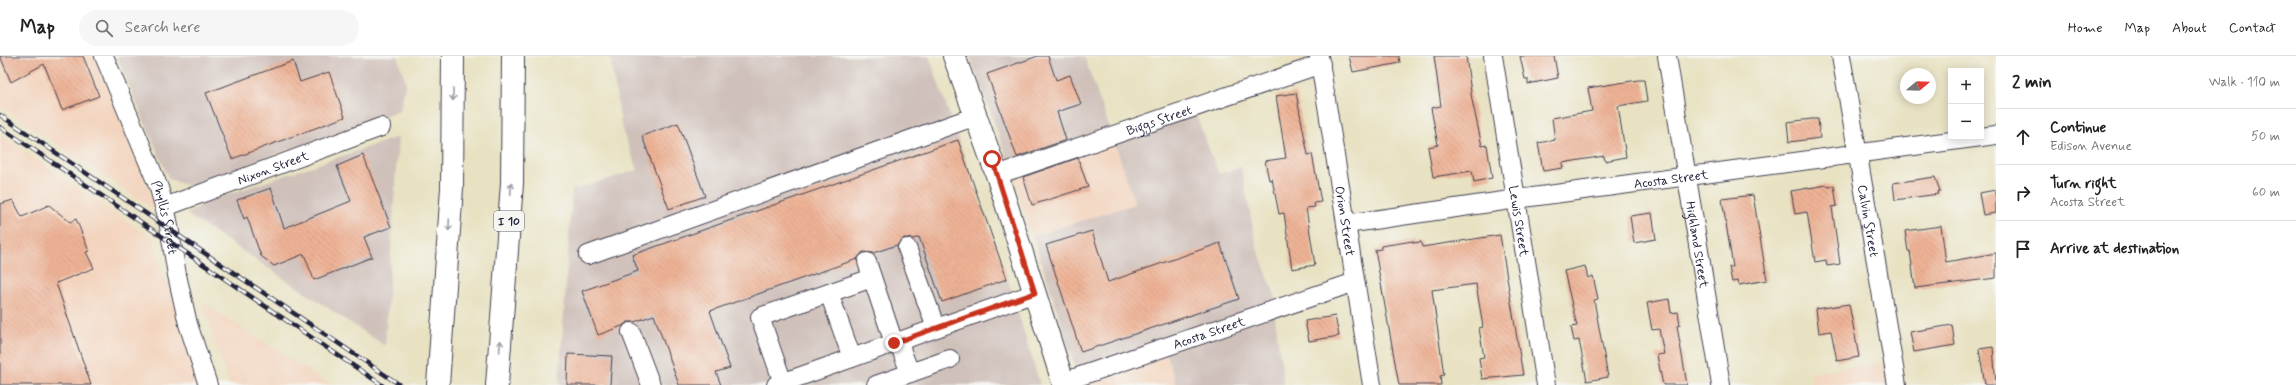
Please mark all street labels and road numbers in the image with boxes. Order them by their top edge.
street label: Biggs Street [1124,102,1194,140]
street label: Nixon Street [235,147,312,189]
street label: Acosta Street [1633,166,1710,193]
street label: Phyllis Street [147,178,181,256]
street label: Calvin Street [1853,183,1882,258]
street label: Lewis Street [1504,184,1532,258]
street label: Orion Street [1330,185,1358,257]
street label: Highland Street [1681,200,1712,290]
road number: I 10 [494,211,524,231]
street label: Acosta Street [1171,313,1248,354]

